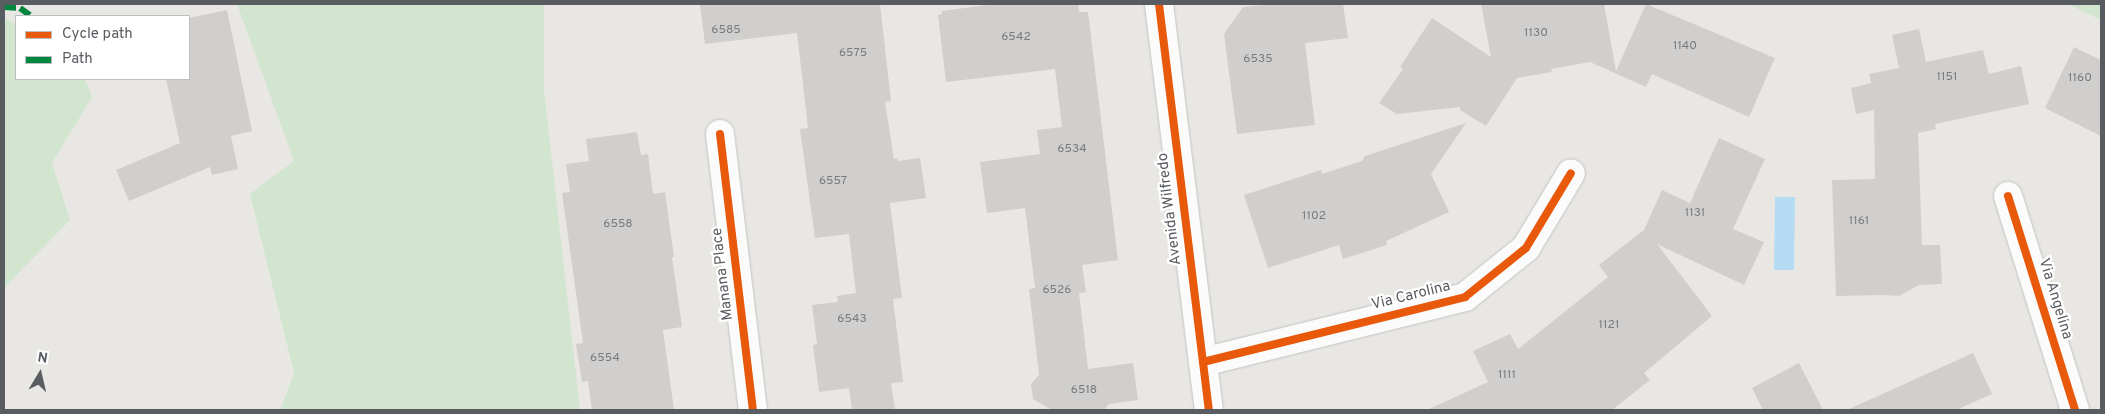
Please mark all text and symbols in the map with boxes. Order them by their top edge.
legend [15,15,190,80]
house number: 6585 [711,24,741,38]
text: Cycle path [62,25,133,44]
house number: 1130 [1524,27,1548,41]
house number: 6542 [1001,31,1031,45]
house number: 1140 [1673,40,1697,54]
house number: 6575 [839,47,867,61]
text: Path [62,50,93,69]
house number: 6535 [1243,53,1273,67]
house number: 1151 [1937,71,1957,85]
house number: 1160 [2068,72,2092,86]
house number: 6534 [1057,143,1087,157]
street label: Avenida Wilfredo [1154,152,1186,266]
house number: 6557 [819,175,847,189]
house number: 1131 [1685,207,1705,221]
house number: 1102 [1302,210,1326,224]
house number: 1161 [1849,215,1869,229]
house number: 6558 [603,218,633,232]
street label: Manana Place [708,227,738,321]
street label: Via Angelina [2034,256,2076,342]
street label: Via Carolina [1370,277,1452,315]
house number: 6526 [1042,284,1072,298]
house number: 6543 [837,313,867,327]
house number: 1121 [1599,319,1619,333]
north arrow [15,349,65,399]
text: N [36,350,49,368]
house number: 6554 [590,352,620,366]
house number: 1111 [1498,369,1516,383]
house number: 6518 [1071,384,1097,398]

